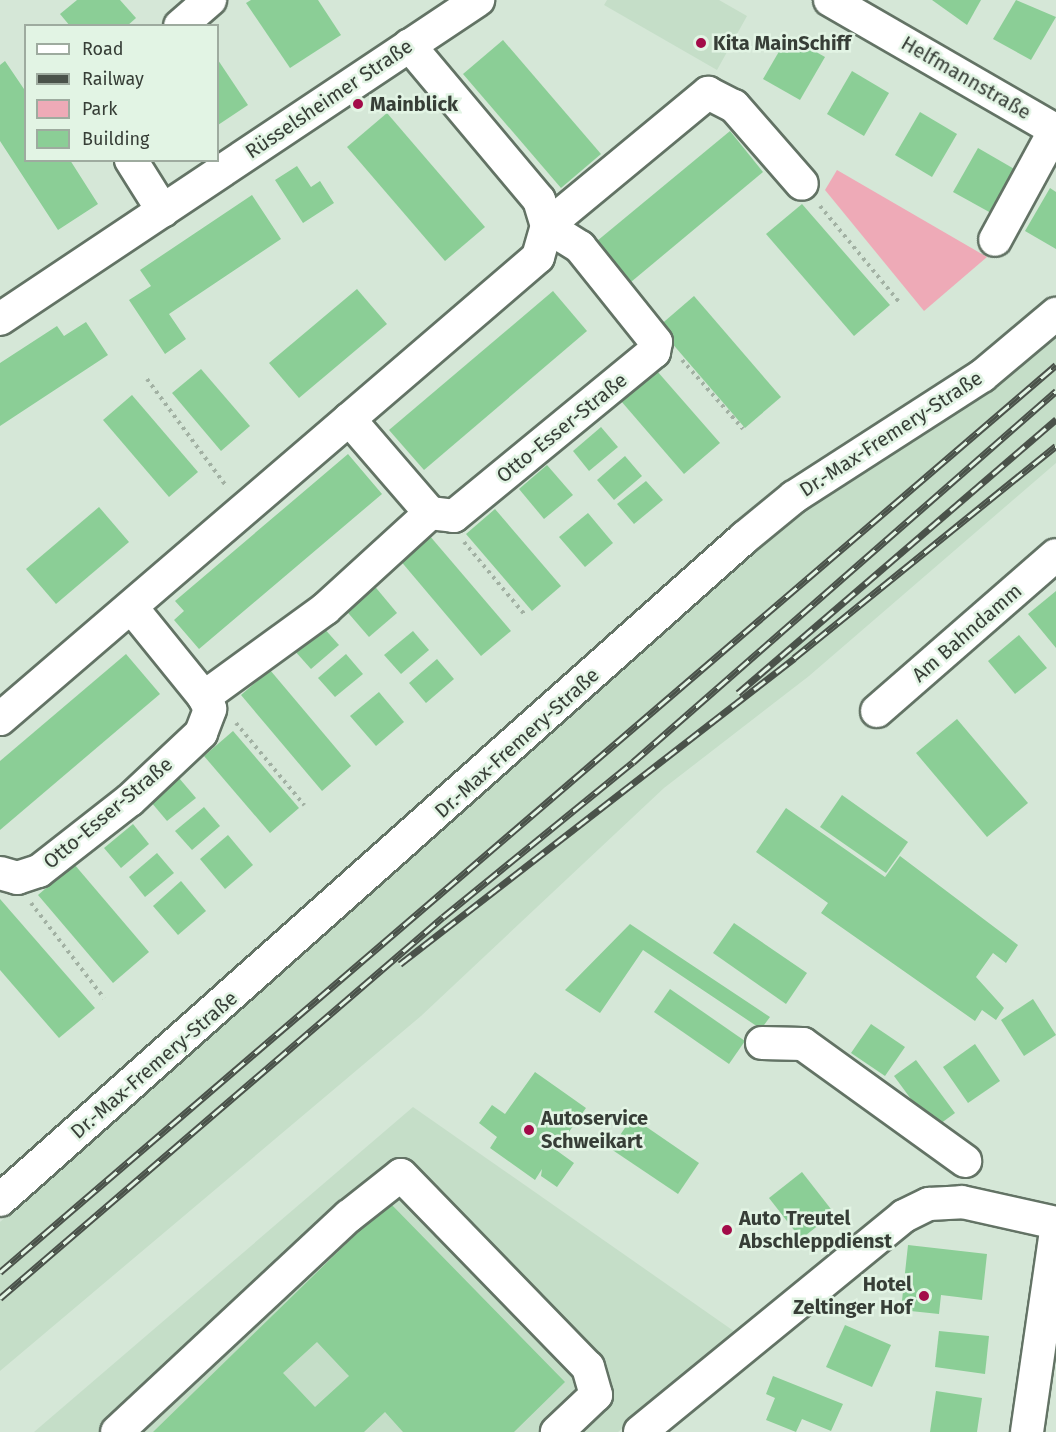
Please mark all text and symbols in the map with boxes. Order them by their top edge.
legend [24,24,219,162]
place label: Kita MainSchiff [713,31,851,55]
street label: Helfmannstraße [897,31,1035,125]
street label: Rüsselsheimer Straße [241,34,417,164]
marker: Kita MainSchiff [694,36,708,50]
text: Road [82,38,124,60]
text: Railway [82,68,144,90]
place label: Mainblick [370,92,458,116]
marker: Mainblick [351,97,365,111]
text: Park [82,98,117,120]
text: Building [82,128,149,150]
street label: Dr.-Max-Fremery-Straße [795,366,987,502]
street label: Otto-Esser-Straße [492,368,632,488]
street label: Am Bahndamm [907,579,1027,687]
street label: Dr.-Max-Fremery-Straße [430,663,604,823]
street label: Otto-Esser-Straße [39,752,177,874]
street label: Dr.-Max-Fremery-Straße [66,986,242,1144]
place label: Autoservice Schweikart [541,1106,648,1153]
marker: Autoservice Schweikart [522,1123,536,1137]
place label: Auto Treutel Abschleppdienst [739,1206,892,1253]
marker: Auto Treutel Abschleppdienst [720,1223,734,1237]
place label: Hotel Zeltinger Hof [793,1272,912,1319]
marker: Hotel Zeltinger Hof [917,1289,931,1303]

